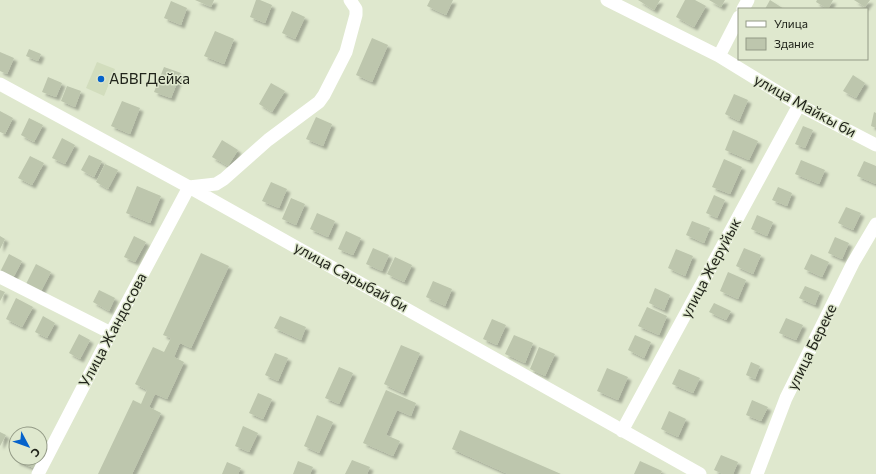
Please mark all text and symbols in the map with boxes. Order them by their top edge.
legend [738,8,868,60]
text: Улица [774,16,808,30]
text: Здание [774,36,814,50]
place label: АБВГДейка [109,69,190,87]
street label: улица Майкы би [751,70,860,141]
marker: АБВГДейка [96,74,106,84]
street label: улица Жеруйык [676,214,744,321]
street label: улица Сарыбай би [291,237,412,315]
street label: Улица Жандосова [74,269,150,390]
street label: улица Береке [783,301,840,393]
north arrow [8,426,48,466]
text: С [28,446,43,460]

